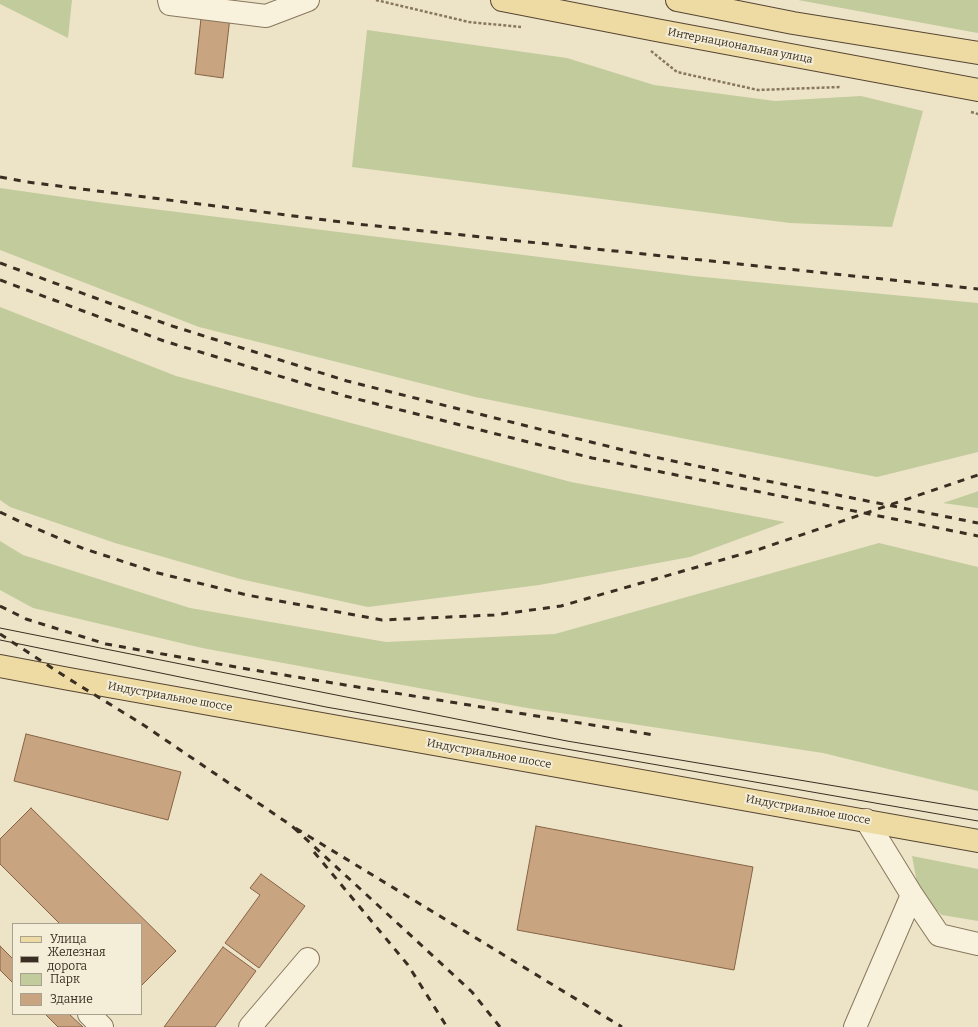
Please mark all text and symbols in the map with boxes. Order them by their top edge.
street label: Интернациональная улица [666,25,814,67]
street label: Индустриальное шоссе [107,680,233,714]
street label: Индустриальное шоссе [426,737,552,771]
street label: Индустриальное шоссе [745,793,871,827]
legend [12,923,142,1015]
text: Улица [50,932,86,946]
text: Железная дорога [47,945,106,973]
text: Парк [50,972,80,986]
text: Здание [50,992,93,1006]

